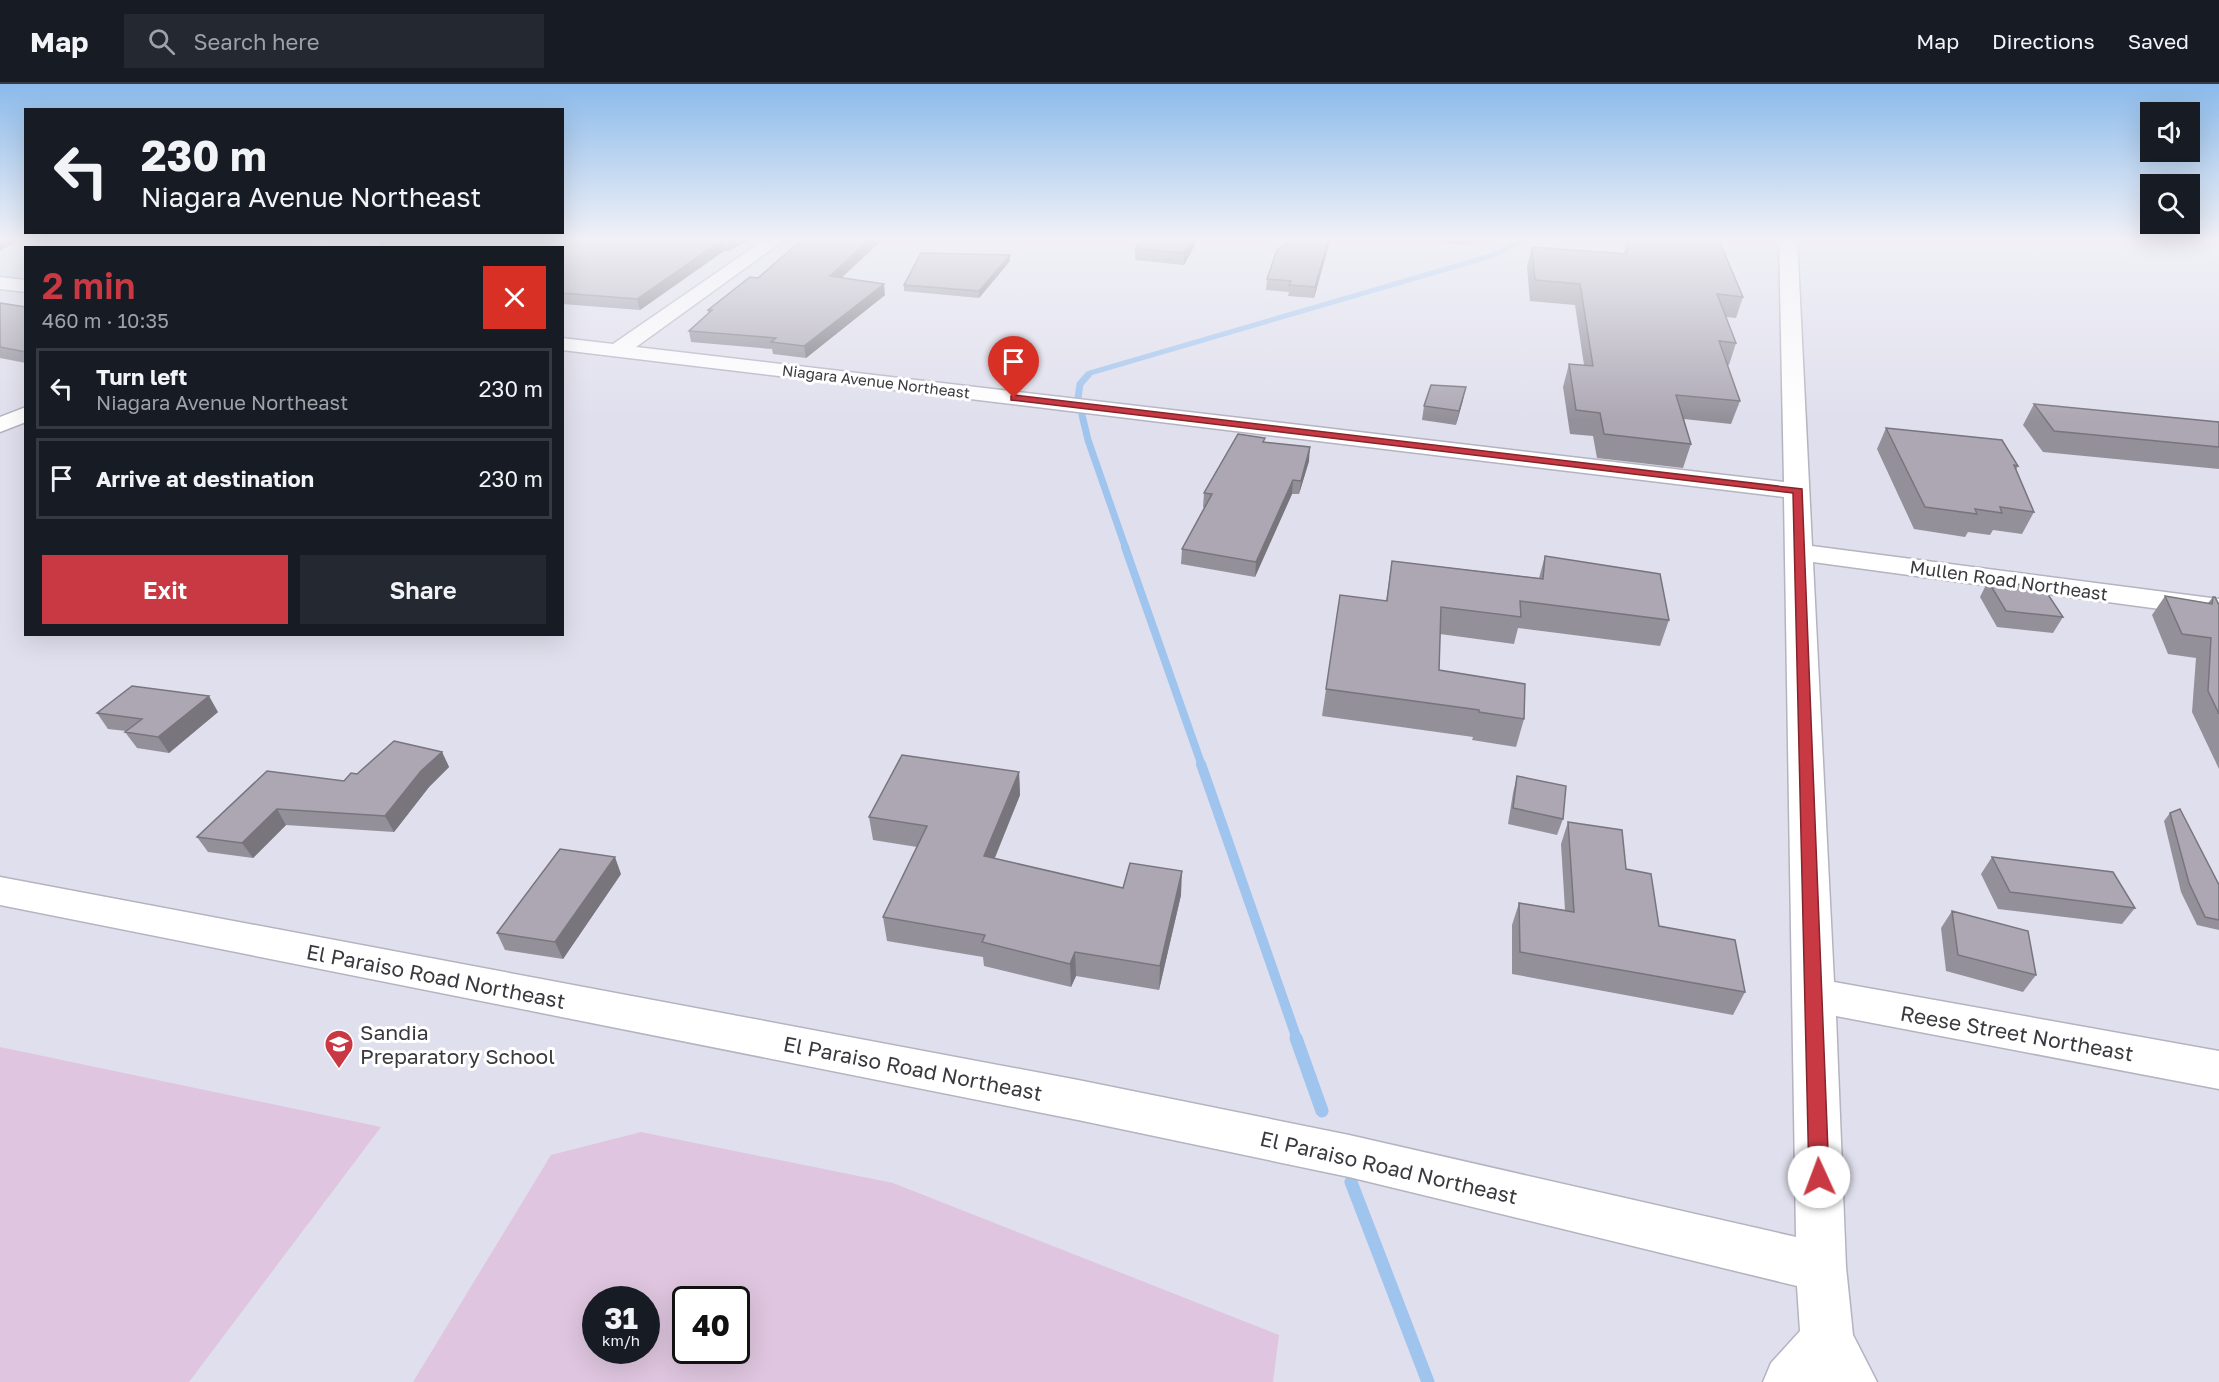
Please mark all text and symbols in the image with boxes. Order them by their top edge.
search box [124,14,544,68]
text: Map [30,25,88,58]
icon: search [145,25,178,58]
text: Search here [193,28,319,55]
text: Map [1916,28,1959,54]
text: Directions [1992,28,2095,54]
text: Saved [2128,28,2189,54]
map controls [2140,102,2200,234]
button: sound [2140,102,2200,162]
text: 230 m [141,130,267,180]
icon: left [42,132,120,210]
button: search [2140,174,2200,234]
text: Niagara Avenue Northeast [141,181,481,213]
text: 2 min [42,264,136,307]
button: close [483,266,546,329]
text: 460 m · 10:35 [42,308,169,332]
pin [988,336,1039,398]
icon: arrive [997,345,1030,378]
street label: Niagara Avenue Northeast [781,361,971,401]
text: Turn left [96,363,187,390]
icon: left [45,372,78,405]
text: 230 m [479,375,543,402]
text: Niagara Avenue Northeast [96,390,348,414]
icon: arrive [45,462,78,495]
text: Arrive at destination [96,465,314,492]
text: 230 m [479,465,543,492]
button: Exit [42,555,288,624]
button: Share [300,555,546,624]
street label: Mullen Road Northeast [1909,555,2109,605]
street label: El Paraiso Road Northeast [304,938,568,1014]
street label: Reese Street Northeast [1898,1000,2136,1066]
place label: Sandia Preparatory School [360,1019,555,1069]
school or university icon: Sandia Preparatory School [323,1028,355,1070]
street label: El Paraiso Road Northeast [781,1030,1045,1106]
street label: El Paraiso Road Northeast [1258,1125,1520,1209]
position arrow [1787,1145,1851,1209]
speed limit sign: 40 [672,1286,750,1364]
text: 31 [604,1300,638,1336]
text: km/h [602,1331,640,1349]

